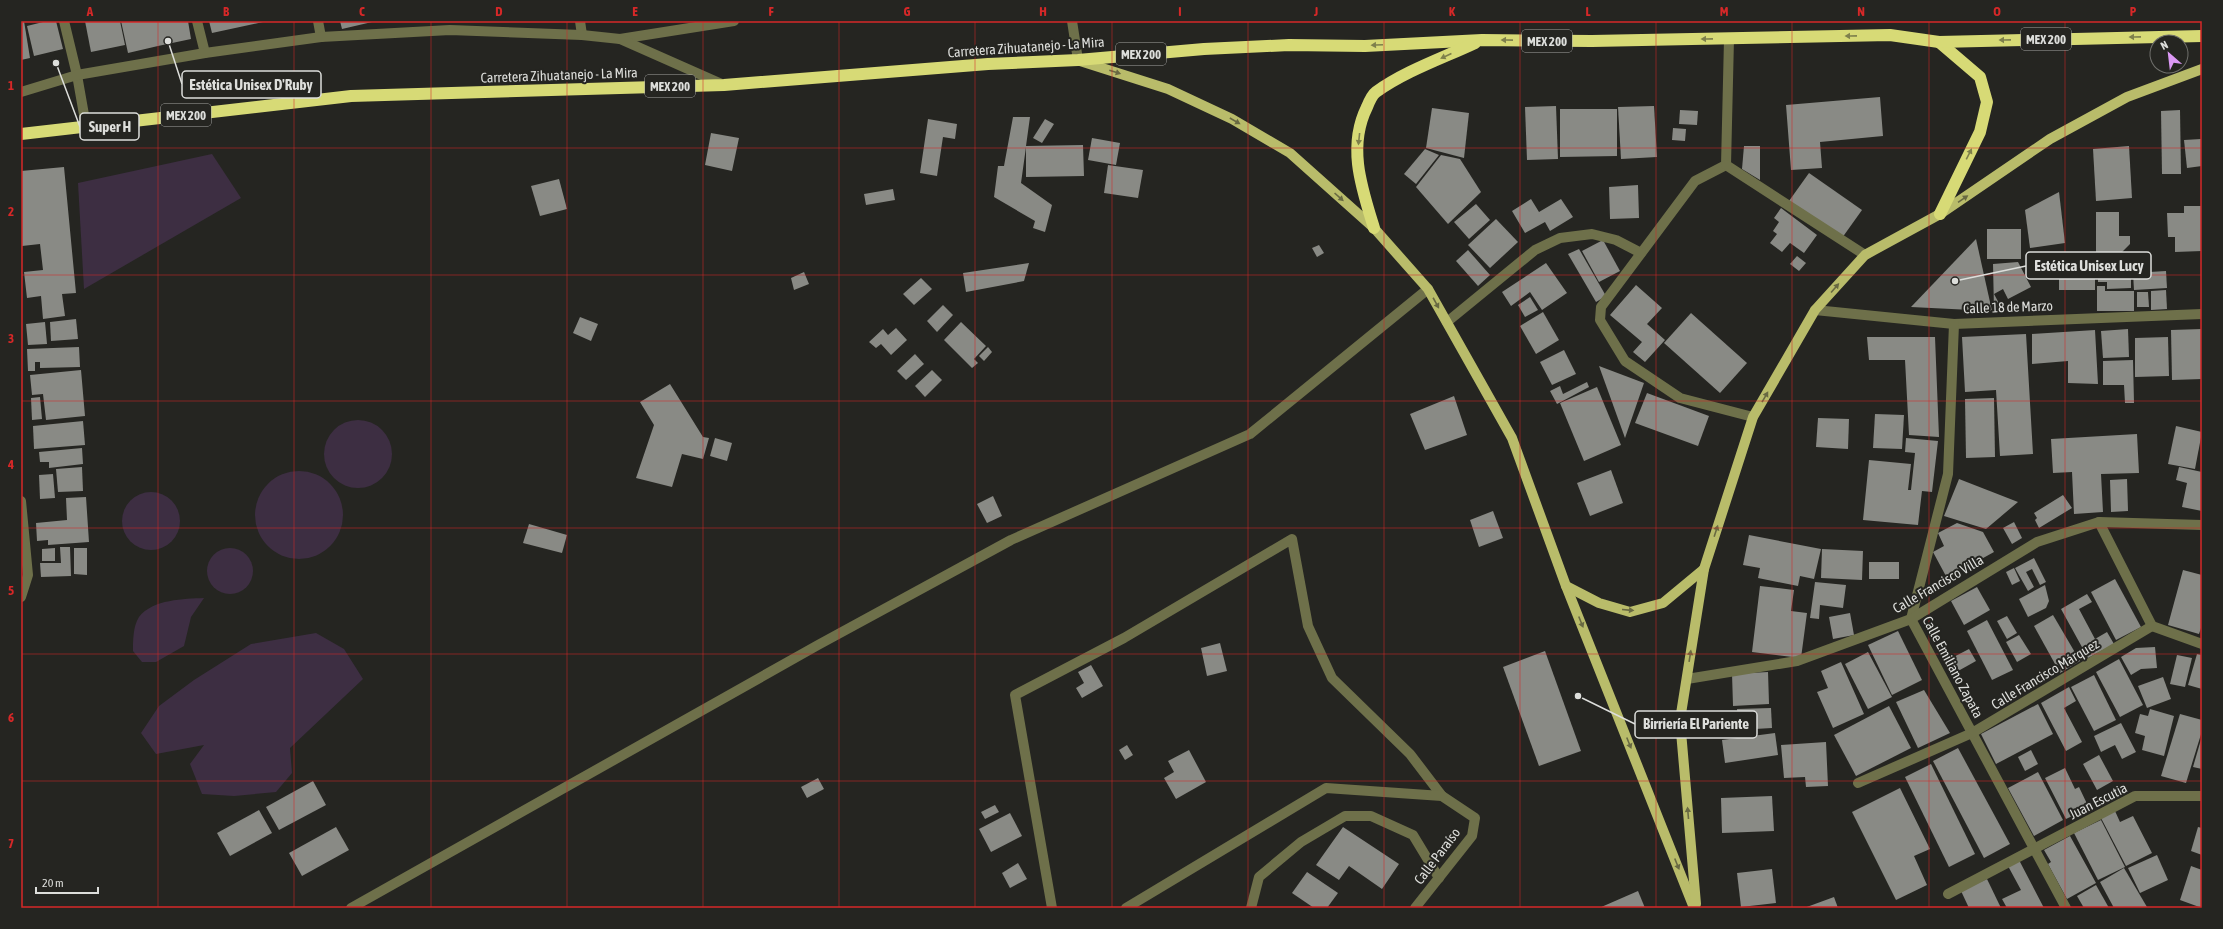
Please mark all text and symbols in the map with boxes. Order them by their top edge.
text: A [86,4,94,19]
text: B [223,4,230,19]
text: C [359,4,365,19]
text: D [495,4,503,19]
text: E [632,4,638,19]
text: F [768,4,774,19]
text: G [904,4,911,19]
text: H [1039,4,1047,19]
text: I [1178,4,1182,19]
text: J [1313,4,1318,19]
text: K [1449,4,1456,19]
text: L [1585,4,1591,19]
text: M [1720,4,1729,19]
text: N [1857,4,1865,19]
text: O [1993,4,2001,19]
text: P [2130,4,2137,19]
road number: MEX 200 [2021,28,2071,50]
road number: MEX 200 [1522,30,1572,52]
one-way arrow [1844,33,1857,39]
street label: Carretera Zihuatanejo - La Mira [947,34,1105,60]
one-way arrow [2129,34,2141,41]
north arrow [2149,34,2189,74]
one-way arrow [1700,36,1713,42]
one-way arrow [1501,37,1513,44]
one-way arrow [1999,37,2011,44]
text: N [2159,38,2170,52]
one-way arrow [1370,42,1383,48]
road number: MEX 200 [1116,43,1166,65]
one-way arrow [1440,54,1452,60]
street label: Carretera Zihuatanejo - La Mira [480,64,638,86]
one-way arrow [1109,69,1121,75]
callout: Estética Unisex D'Ruby [182,71,321,98]
road number: MEX 200 [645,75,695,97]
text: Estética Unisex D'Ruby [189,76,314,93]
text: 1 [8,78,14,93]
road number: MEX 200 [161,104,211,126]
callout: Super H [80,113,139,140]
one-way arrow [1229,117,1241,124]
text: Super H [89,118,131,135]
one-way arrow [1355,133,1362,145]
one-way arrow [1966,148,1972,160]
one-way arrow [1334,192,1344,202]
one-way arrow [1958,195,1969,202]
text: 2 [8,204,14,219]
callout: Estética Unisex Lucy [2026,252,2151,279]
text: Estética Unisex Lucy [2034,257,2145,274]
one-way arrow [1831,283,1840,293]
one-way arrow [1433,297,1439,309]
street label: Calle 18 de Marzo [1963,297,2053,317]
text: 3 [8,331,14,346]
one-way arrow [1761,391,1768,402]
text: 4 [7,457,14,472]
one-way arrow [1713,525,1719,537]
street label: Calle Francisco Villa [1890,552,1986,616]
text: 5 [8,583,14,598]
one-way arrow [1622,606,1634,613]
street label: Calle Emiliano Zapata [1919,613,1987,721]
one-way arrow [1578,617,1584,629]
street label: Calle Francisco Márquez [1988,636,2102,712]
one-way arrow [1687,650,1693,663]
text: 6 [8,710,14,725]
callout: Birriería El Pariente [1635,711,1757,738]
text: Birriería El Pariente [1643,715,1749,732]
one-way arrow [1626,738,1632,750]
street label: Juan Escutia [2066,780,2130,822]
one-way arrow [1685,807,1692,819]
street label: Calle Paraíso [1411,825,1463,887]
text: 7 [8,836,14,851]
one-way arrow [1674,858,1680,870]
scale bar [36,869,98,895]
text: 20 m [42,876,64,890]

